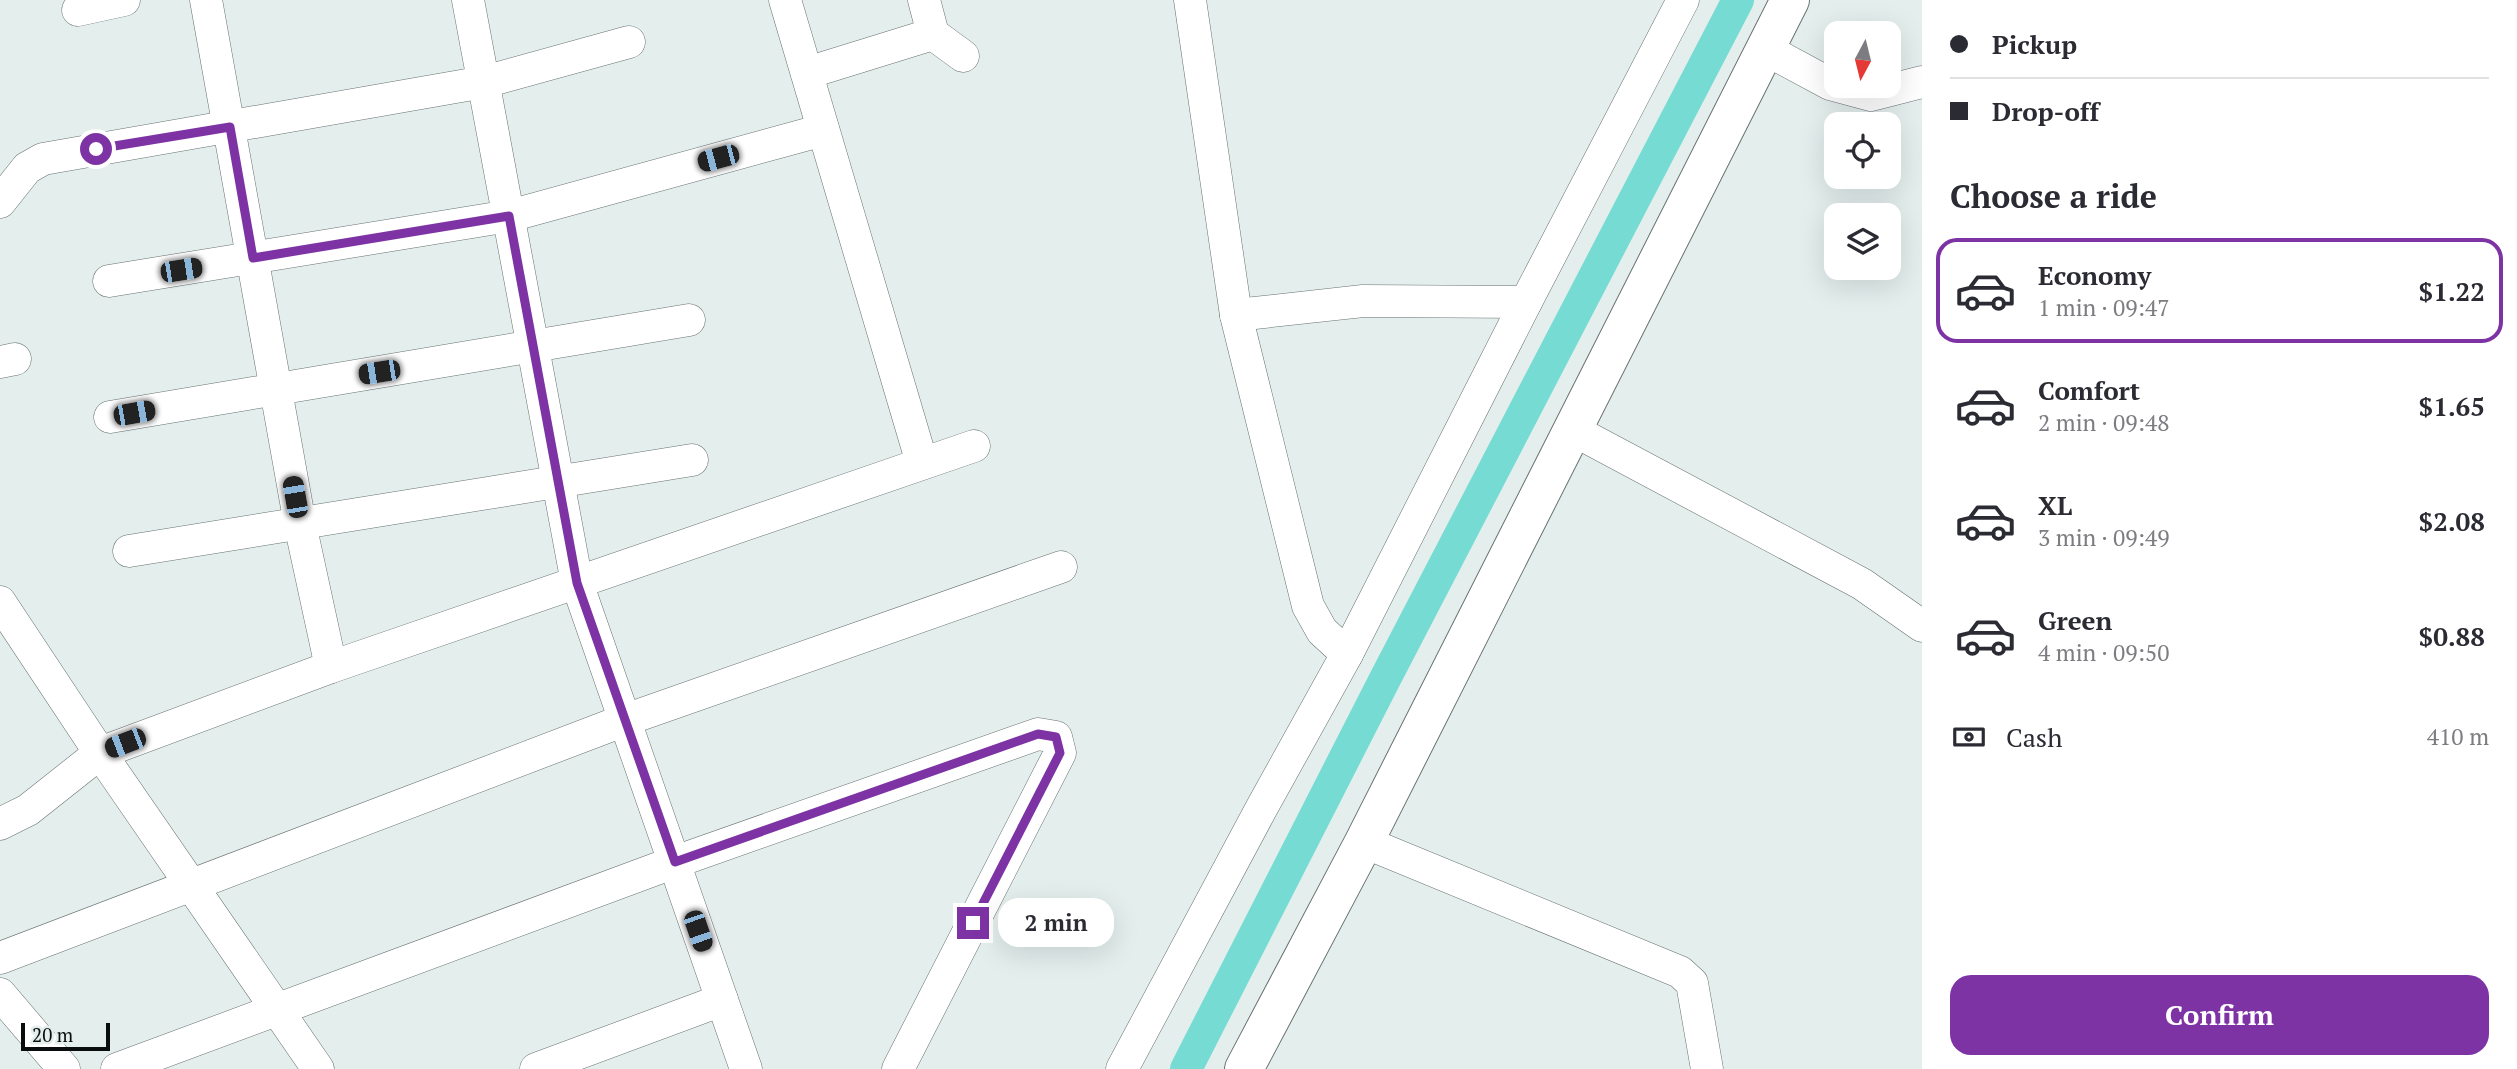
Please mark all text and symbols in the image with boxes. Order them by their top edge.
north arrow [1824,21,1900,98]
map controls [1824,21,1901,280]
text: Pickup [1992,27,2077,61]
text: Drop-off [1992,94,2099,128]
button: locate [1824,112,1901,189]
route start [80,133,112,165]
car [695,142,742,174]
text: Choose a ride [1950,175,2157,217]
button: layers [1824,203,1901,280]
car [159,256,204,284]
text: Economy [2038,258,2151,292]
icon: car [1954,259,2017,322]
text: $1.22 [2419,274,2485,308]
text: 1 min · 09:47 [2038,292,2170,323]
car [357,358,402,386]
text: Comfort [2038,373,2140,407]
icon: car [1954,374,2017,437]
text: $1.65 [2419,389,2485,423]
car [112,399,157,427]
text: 2 min · 09:48 [2038,407,2170,438]
car [282,474,309,520]
text: XL [2038,488,2072,522]
icon: car [1954,489,2017,552]
text: $2.08 [2419,504,2485,538]
text: 3 min · 09:49 [2038,522,2170,553]
text: Green [2038,603,2112,637]
icon: car [1954,604,2017,667]
text: $0.88 [2419,619,2485,653]
text: 4 min · 09:50 [2038,637,2170,668]
icon: cash [1950,718,1988,756]
text: Cash [2006,720,2062,754]
text: 410 m [2427,721,2489,752]
car [102,726,149,760]
callout: 2 min [998,898,1113,948]
route end [957,907,989,939]
text: 2 min [1025,907,1087,938]
car [682,908,715,954]
button: Confirm [1950,975,2489,1055]
scale bar [21,1020,110,1052]
text: 20 m [32,1022,73,1047]

